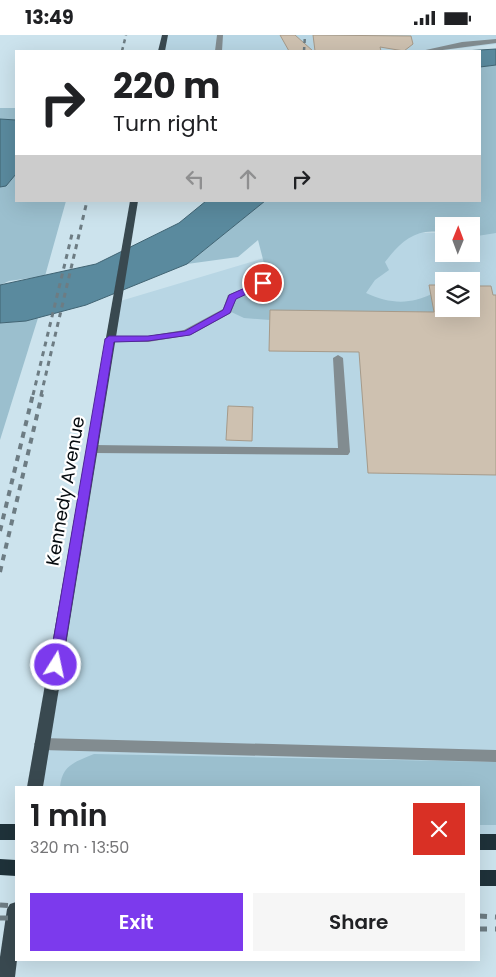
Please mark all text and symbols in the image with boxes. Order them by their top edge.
text: 13:49 [25,4,74,31]
text: 220 m [113,61,220,110]
icon: right [30,70,95,135]
text: Turn right [113,108,218,139]
icon: left [181,165,209,193]
icon: ahead [234,165,262,193]
icon: right [287,165,315,193]
north arrow [435,217,480,263]
map controls [435,217,480,317]
pin [242,262,284,304]
icon: arrive [249,269,277,297]
button: layers [435,272,480,317]
street label: Kennedy Avenue [40,415,90,567]
position arrow [29,638,81,690]
text: 1 min [30,794,108,837]
button: close [413,803,465,855]
text: 320 m · 13:50 [30,836,129,859]
button: Exit [30,893,243,951]
button: Share [253,893,465,951]

